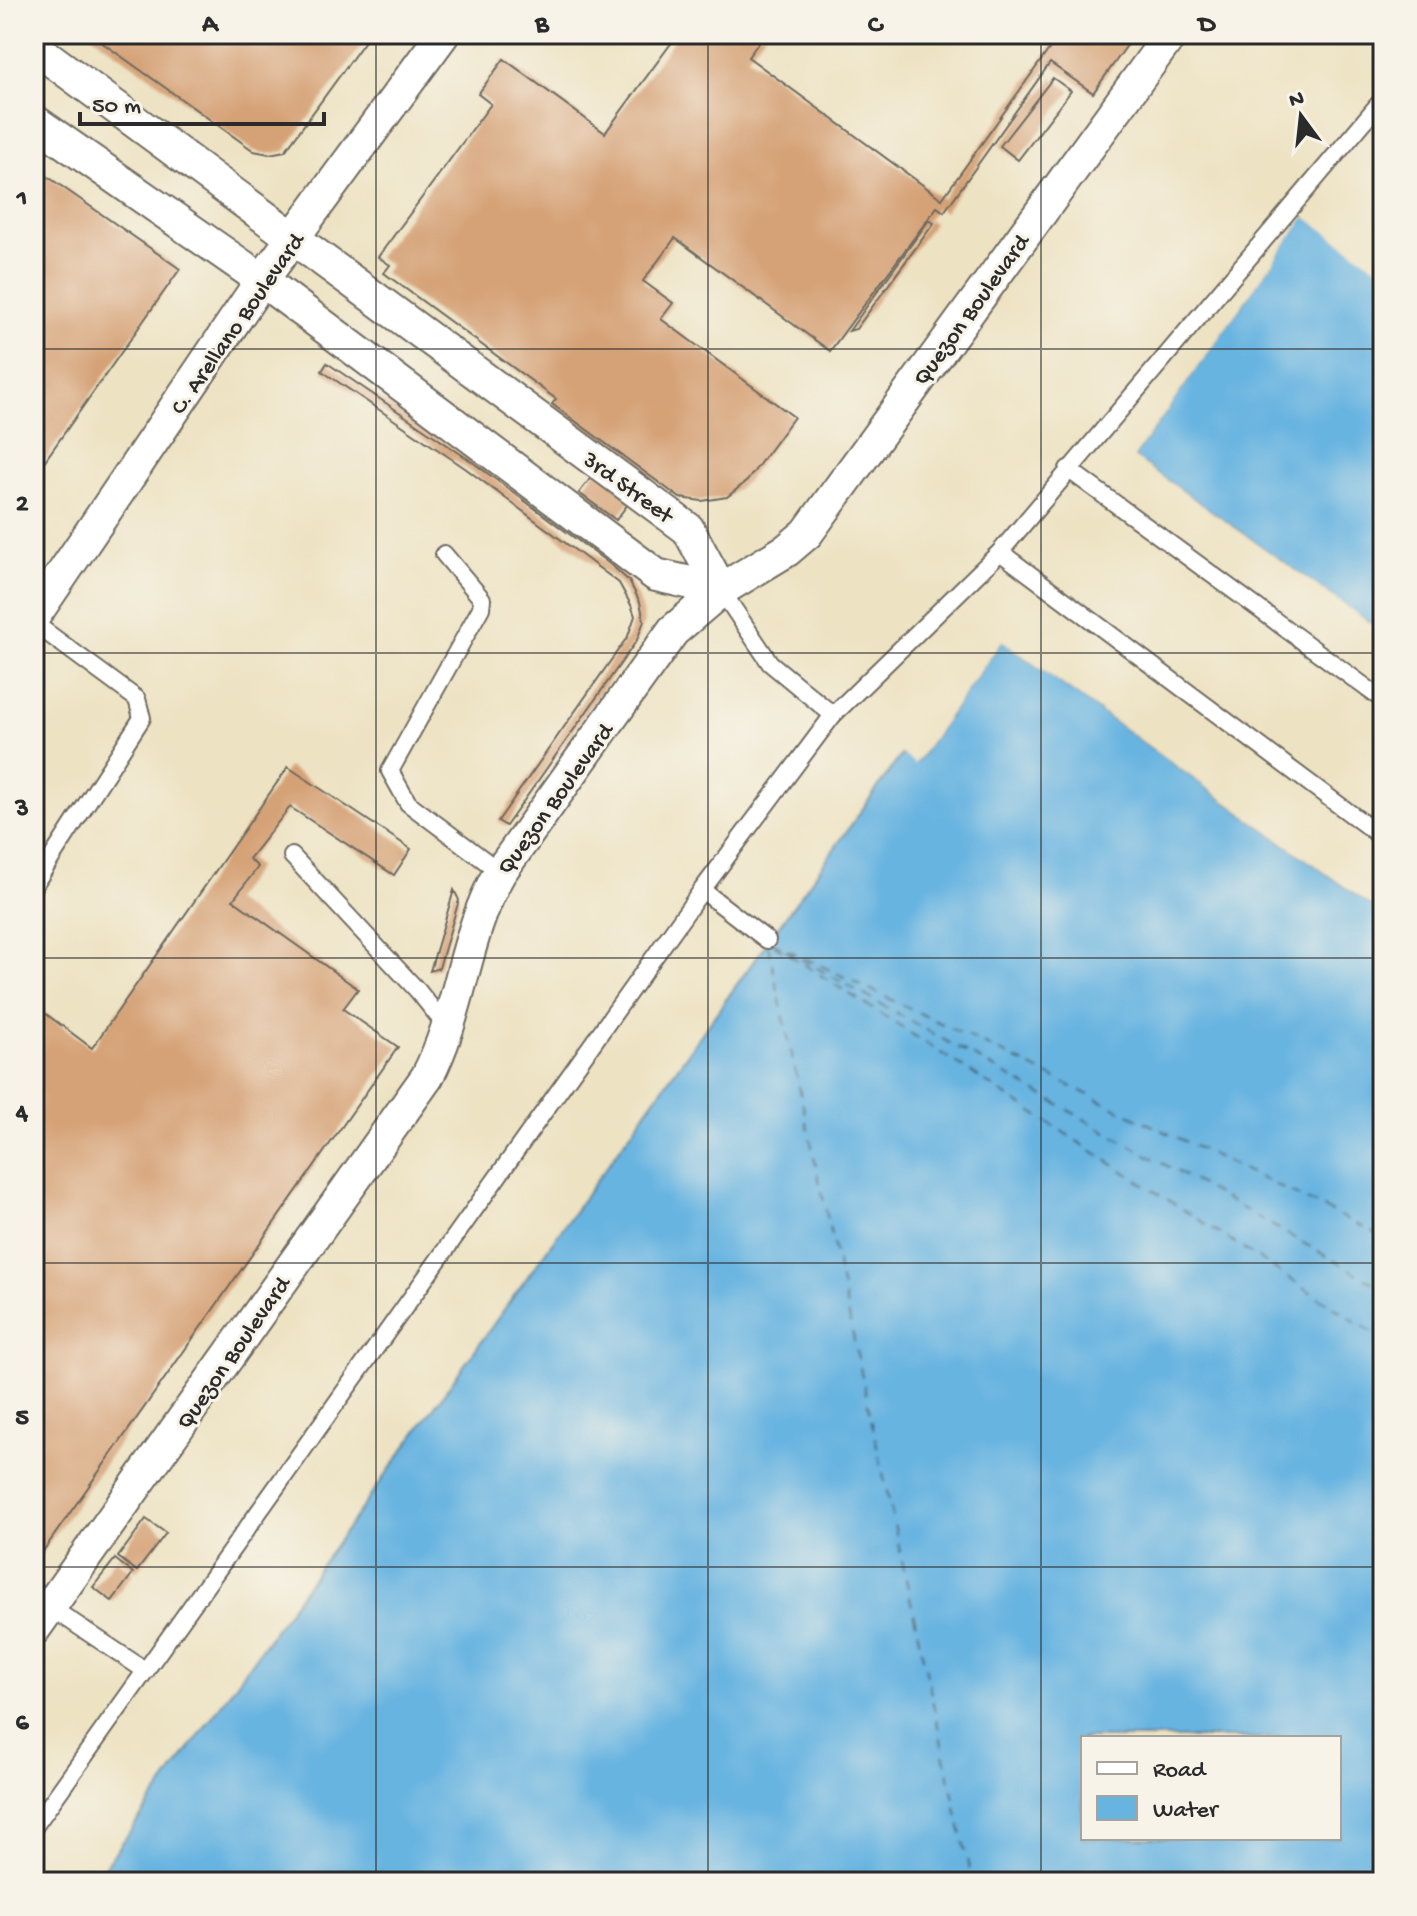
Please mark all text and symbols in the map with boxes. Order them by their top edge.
text: A [201,11,219,42]
text: B [534,11,550,42]
text: C [868,11,885,42]
text: D [1197,11,1217,42]
scale bar [80,76,324,126]
north arrow [1261,76,1341,156]
text: N [1287,86,1307,115]
text: 50 m [92,93,141,122]
text: 1 [16,185,27,216]
street label: C. Arellano Boulevard [165,227,313,421]
street label: Quezon Boulevard [908,228,1039,392]
street label: 3rd Street [575,446,680,533]
text: 2 [16,490,29,521]
street label: Quezon Boulevard [492,717,623,881]
text: 3 [14,795,29,826]
text: 4 [15,1099,29,1130]
street label: Quezon Boulevard [171,1270,299,1436]
text: 5 [15,1404,29,1435]
text: 6 [15,1709,29,1740]
legend [1081,1736,1341,1840]
text: Road [1153,1757,1207,1786]
text: Water [1153,1797,1220,1826]

